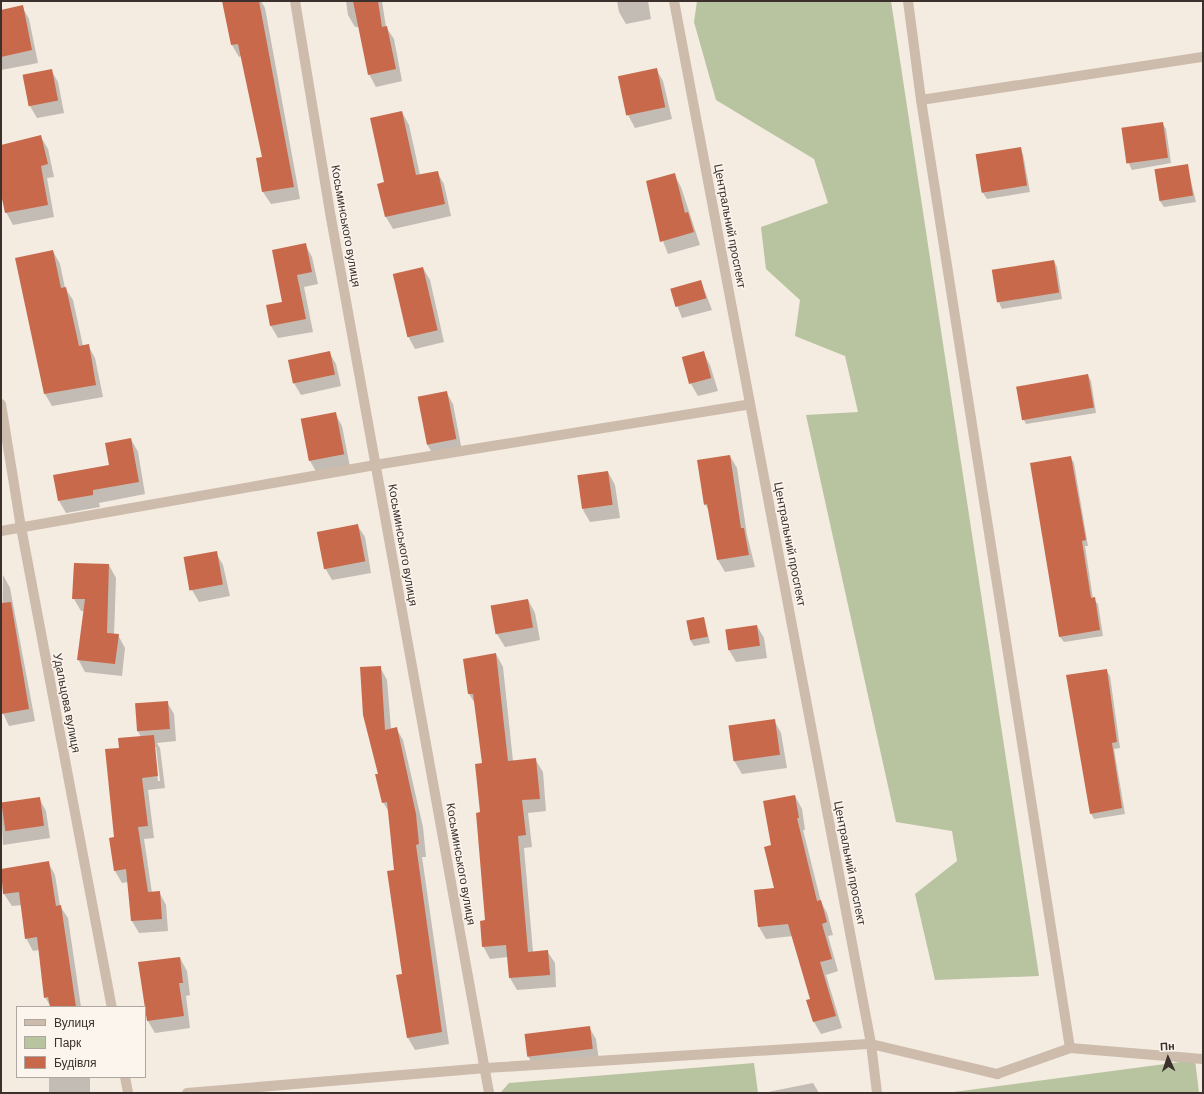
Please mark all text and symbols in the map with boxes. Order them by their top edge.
street label: Центральний проспект [711,162,749,290]
street label: Косьминського вулиця [328,164,364,288]
street label: Центральний проспект [771,480,809,608]
street label: Косьминського вулиця [385,483,421,607]
street label: Удальцова вулиця [50,652,84,754]
street label: Центральний проспект [831,799,869,927]
street label: Косьминського вулиця [443,802,479,926]
legend [16,1006,146,1078]
text: Вулиця [54,1015,95,1029]
text: Парк [54,1035,81,1049]
north arrow [1148,1038,1188,1078]
text: Пн [1160,1039,1175,1052]
text: Будівля [54,1055,96,1069]

